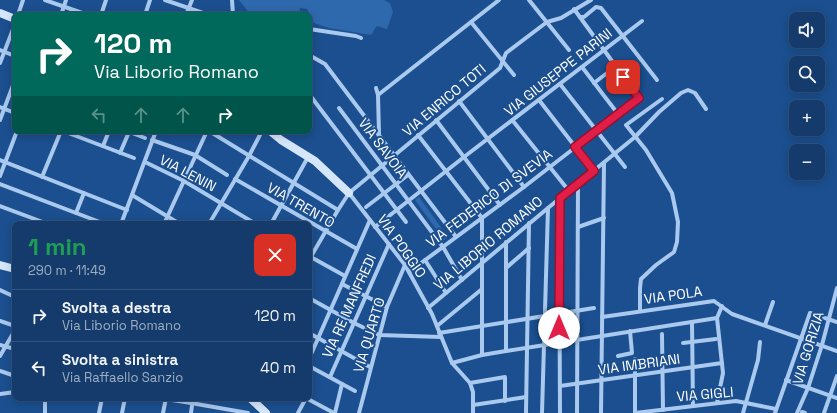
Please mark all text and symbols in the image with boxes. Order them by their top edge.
map controls [789,12,825,180]
button: sound [789,12,825,48]
street label: VIA GIUSEPPE PARINI [500,24,616,120]
text: 120 m [94,25,172,61]
icon: right [28,28,80,80]
button: search [789,56,825,92]
text: Via Liborio Romano [94,60,259,83]
street label: VIA ENRICO TOTI [398,60,490,140]
pin [606,60,640,94]
icon: arrive [612,66,634,88]
button: + [789,100,825,136]
icon: left [88,104,110,126]
icon: ahead [130,104,152,126]
icon: ahead [172,104,194,126]
icon: right [214,104,236,126]
street label: VIA SAVOIA [354,114,412,182]
button: − [789,144,825,180]
street label: VIA FEDERICO DI SVEVIA [422,145,556,251]
street label: VIA LENIN [156,151,220,195]
street label: VIA TRENTO [264,178,338,232]
street label: VIA LIBORIO ROMANO [430,192,546,294]
street label: VIA POGGIO [374,211,430,281]
text: 1 min [28,231,87,262]
button: close [254,234,296,276]
street label: VIA RE MANFREDI [318,251,380,361]
text: 290 m · 11:49 [28,262,106,279]
street label: VIA POLA [643,282,703,308]
street label: VIA QUARTO [349,295,389,375]
text: Svolta a destra [62,298,171,317]
icon: right [28,305,50,327]
text: 120 m [254,306,296,325]
position arrow [538,307,580,349]
street label: VIA GORIZIA [788,309,828,387]
text: Via Liborio Romano [62,317,181,334]
street label: VIA IMBRIANI [597,349,681,379]
text: Svolta a sinistra [62,350,178,369]
icon: left [28,357,50,379]
text: 40 m [260,358,296,377]
text: Via Raffaello Sanzio [62,369,183,386]
street label: VIA GIGLI [676,383,734,405]

